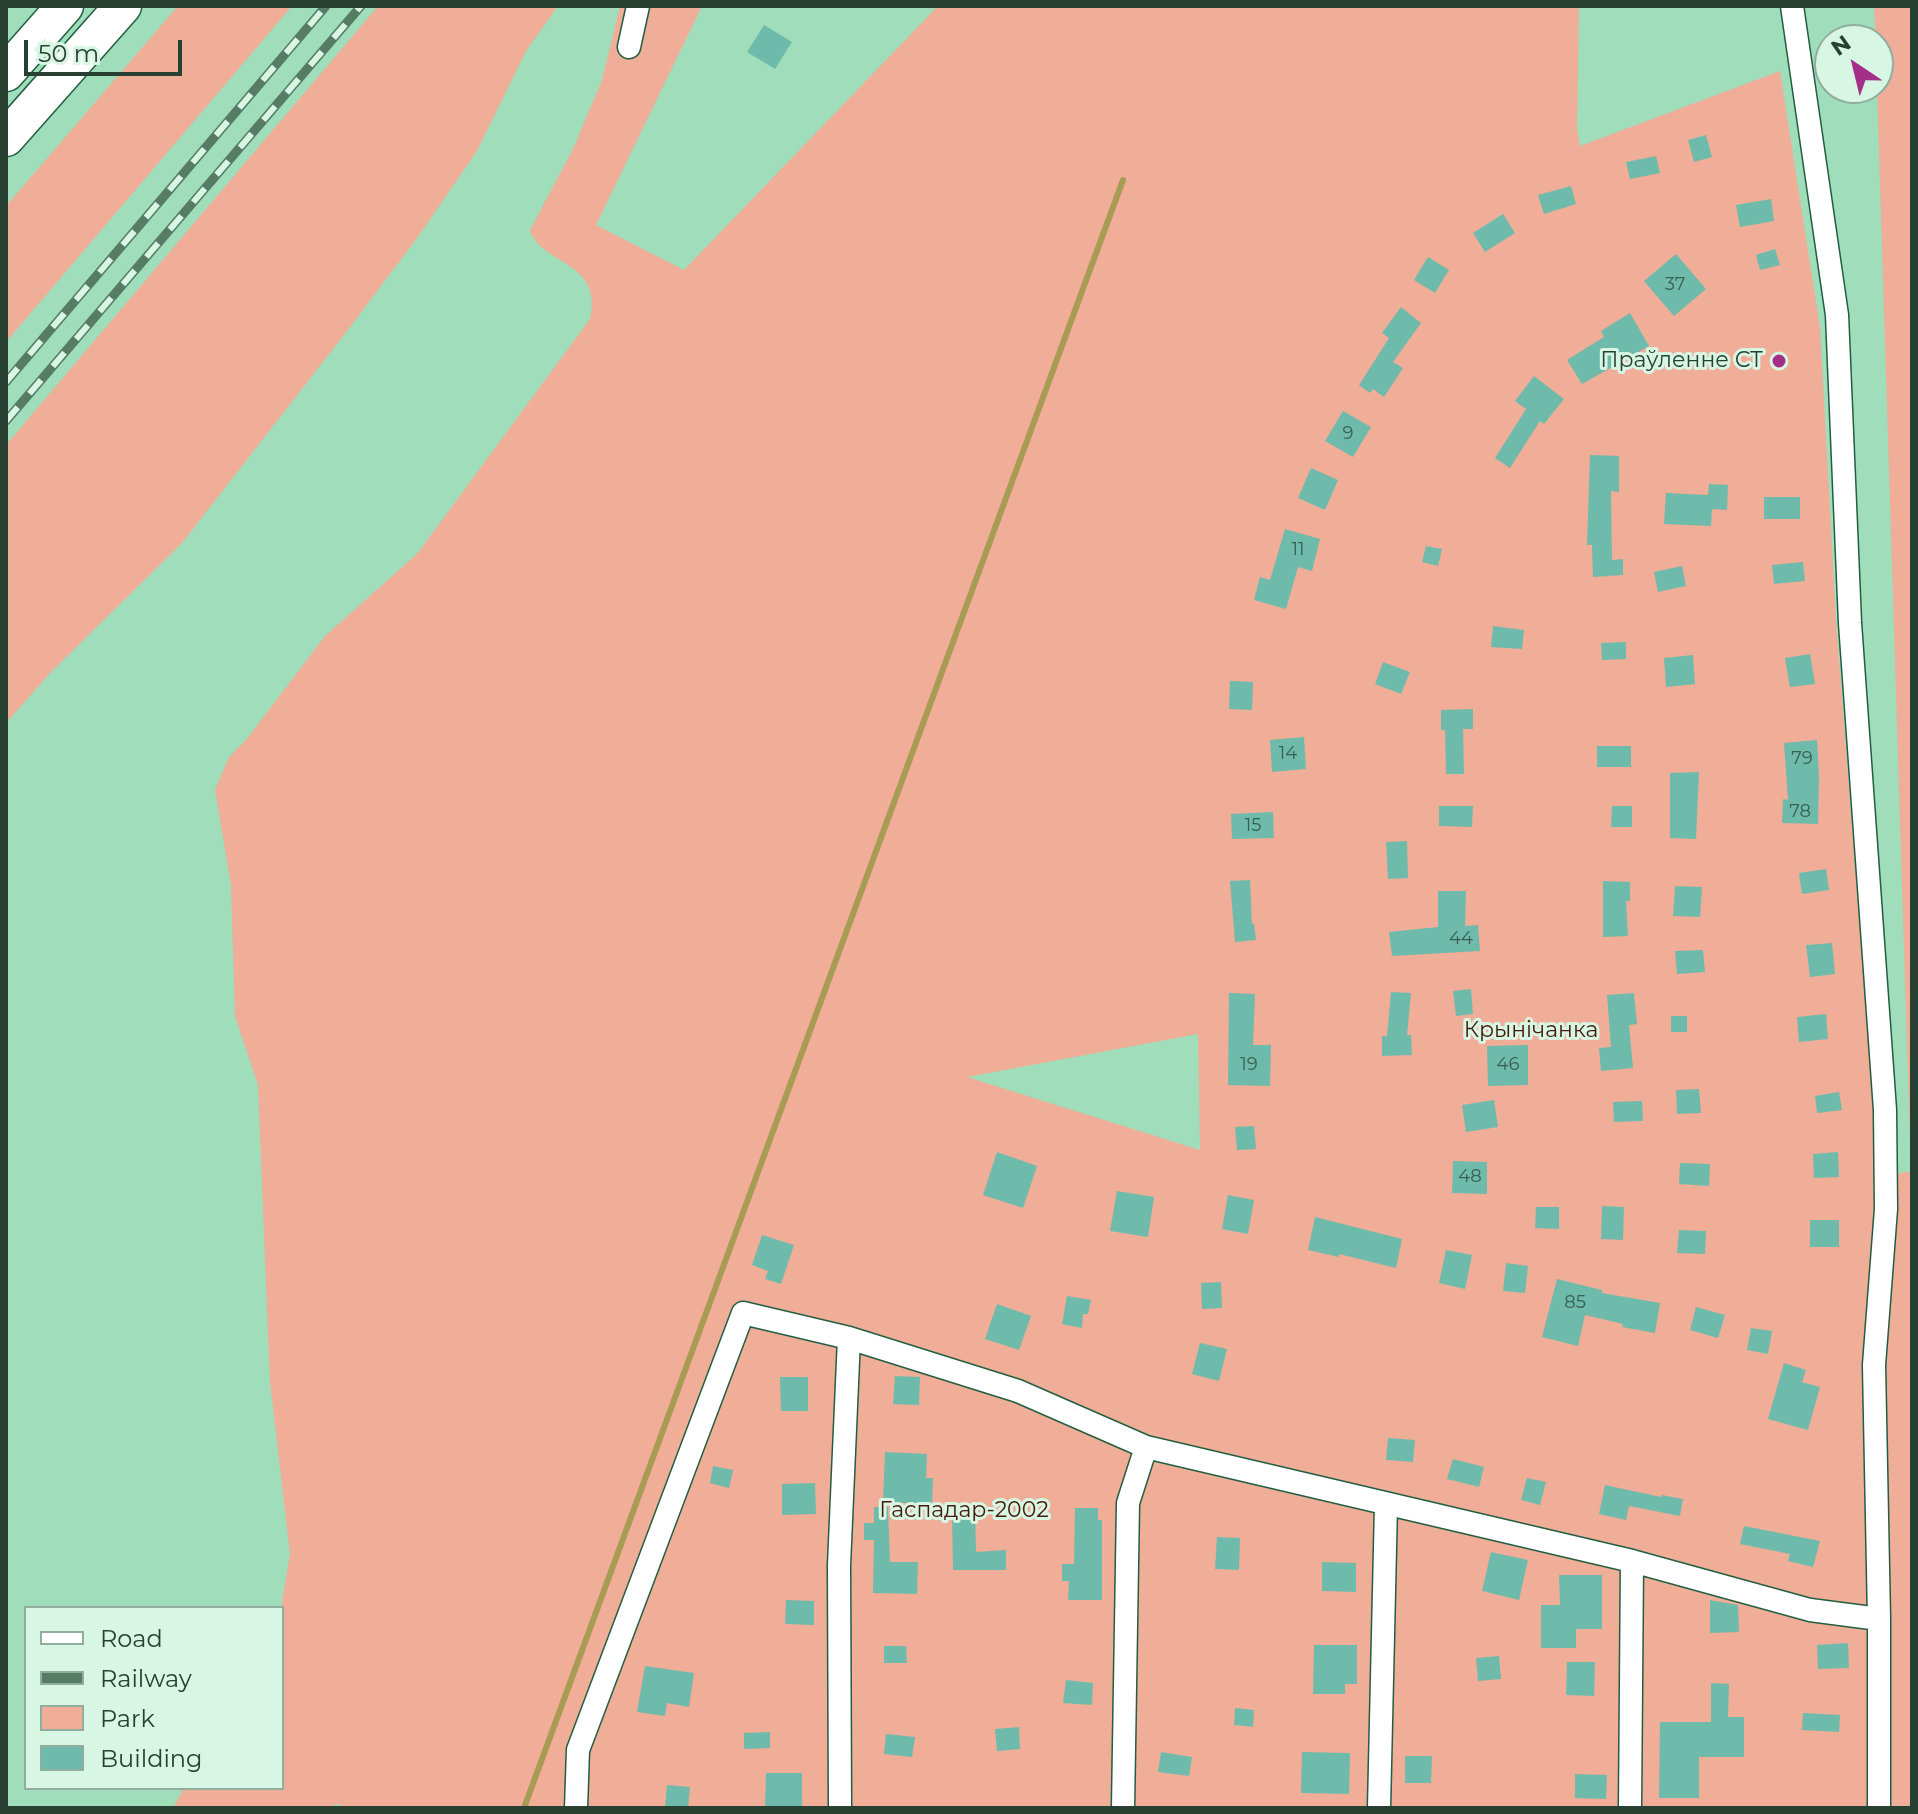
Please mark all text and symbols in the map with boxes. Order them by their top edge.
scale bar [28,24,186,74]
north arrow [1814,24,1894,104]
text: N [1826,29,1856,62]
text: 50 m [38,39,99,68]
house number: 37 [1665,274,1685,296]
place label: Праўленне СТ [1600,348,1763,374]
marker: Праўленне СТ [1770,352,1788,370]
house number: 9 [1343,423,1353,445]
house number: 11 [1292,539,1304,561]
house number: 14 [1279,743,1297,765]
house number: 79 [1791,748,1813,770]
house number: 78 [1789,801,1811,823]
house number: 15 [1245,815,1261,837]
house number: 44 [1449,928,1473,950]
park label: Крынічанка [1464,1018,1598,1044]
house number: 19 [1240,1054,1258,1076]
house number: 46 [1497,1054,1519,1076]
house number: 48 [1458,1166,1482,1188]
house number: 85 [1564,1292,1586,1314]
park label: Гаспадар-2002 [879,1498,1049,1524]
legend [24,1606,284,1790]
text: Road [100,1624,163,1653]
text: Railway [100,1664,192,1693]
text: Park [100,1704,155,1733]
text: Building [100,1744,203,1773]

